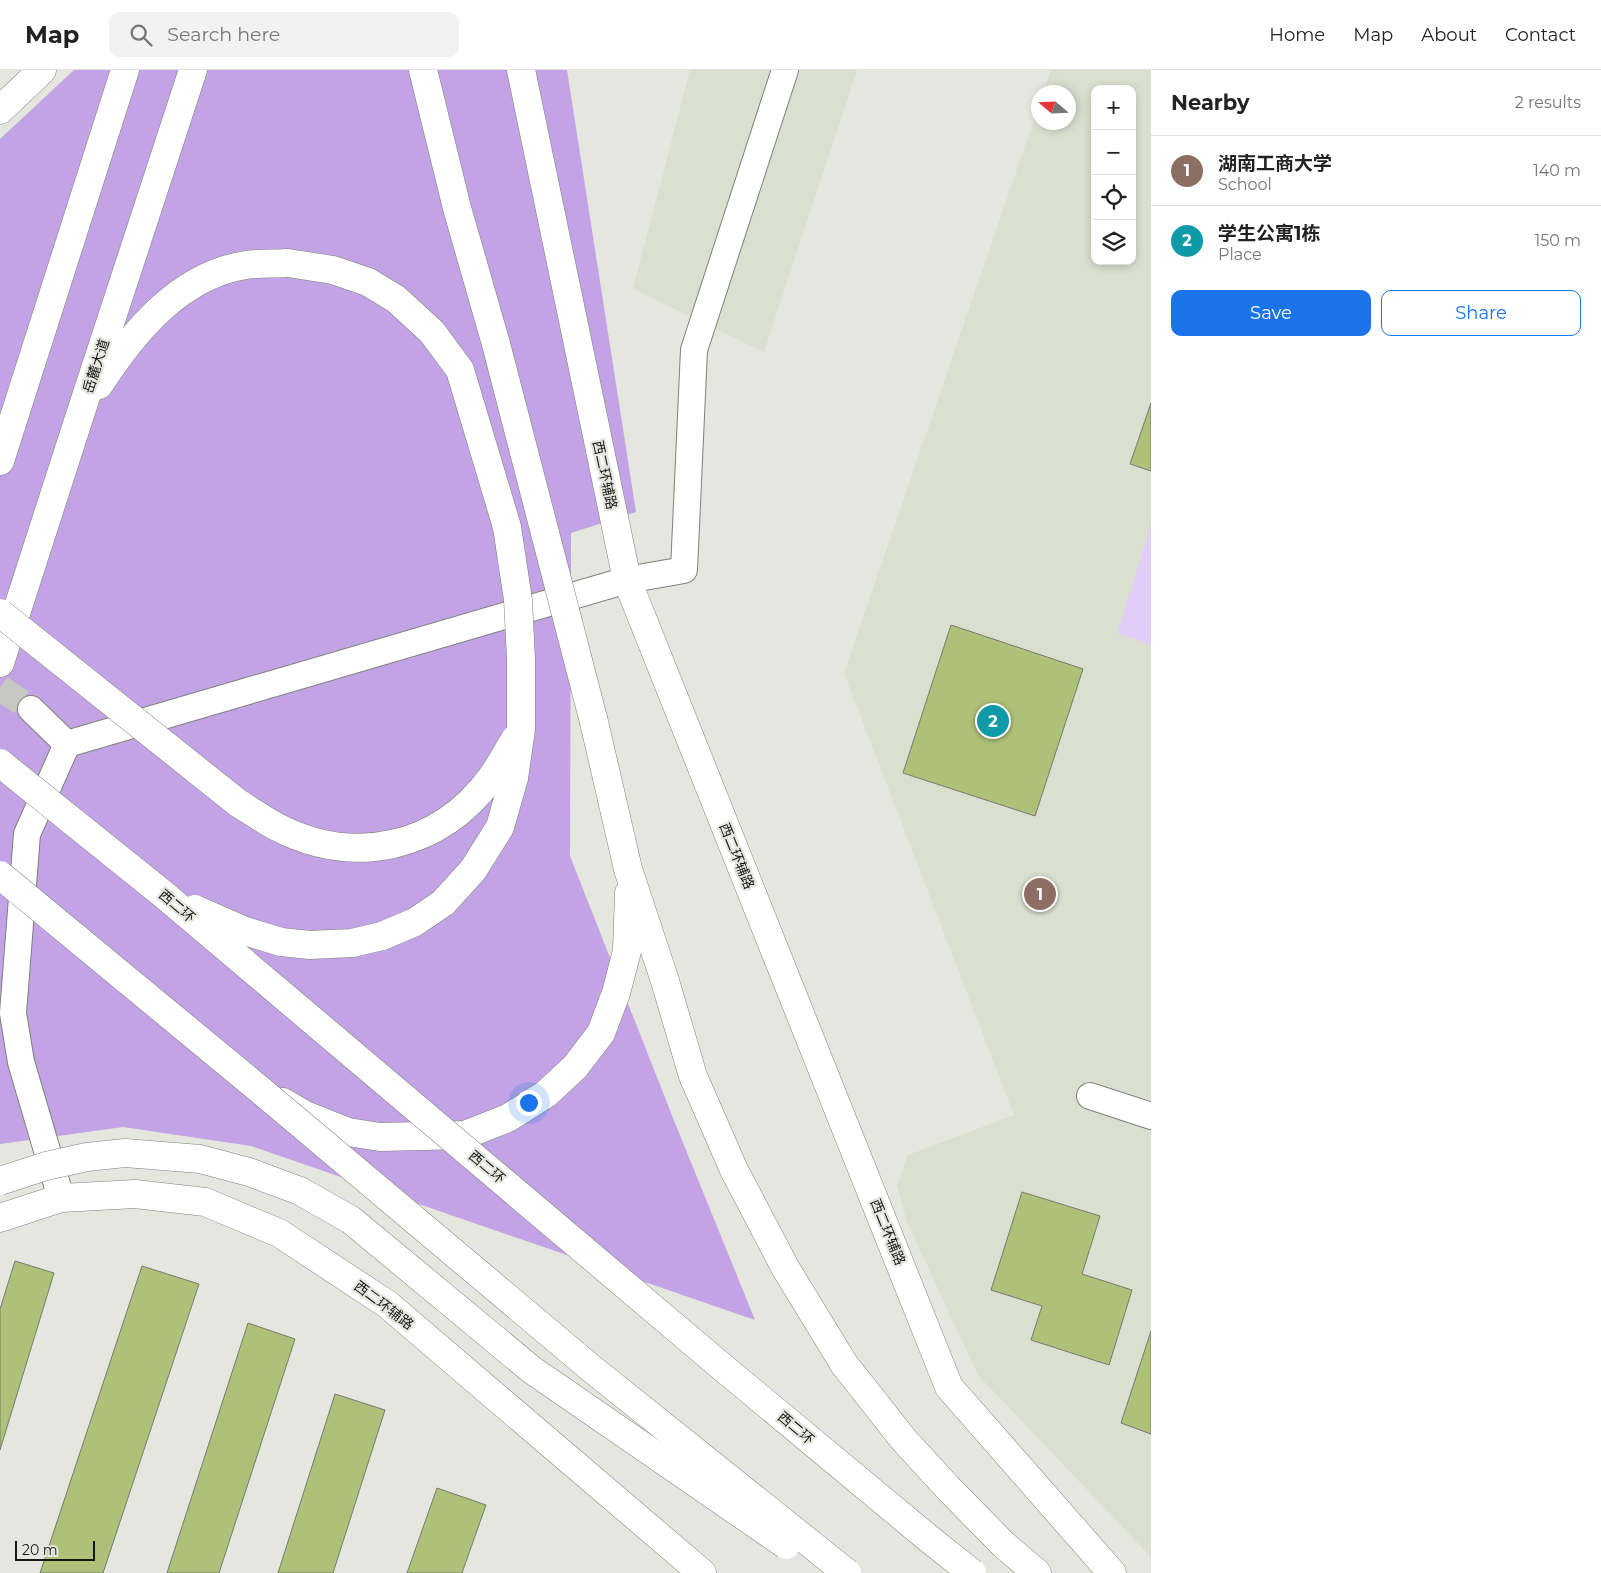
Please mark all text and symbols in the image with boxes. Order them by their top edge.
search box [109,12,459,57]
text: Map [25,20,79,49]
icon: search [127,21,155,49]
text: Search here [167,23,280,46]
text: Home [1269,24,1325,46]
text: Map [1353,24,1393,46]
text: About [1421,24,1477,46]
text: Contact [1505,24,1576,46]
north arrow [1031,85,1076,130]
map controls [1091,85,1136,265]
button: + [1091,85,1136,130]
text: Nearby [1171,90,1250,115]
text: 2 results [1515,93,1581,112]
button: − [1091,130,1136,175]
text: 湖南工商大学 [1218,152,1332,175]
text: 1 [1184,161,1190,180]
text: 140 m [1533,161,1581,180]
button: locate [1091,175,1136,220]
text: School [1218,175,1272,194]
button: layers [1091,220,1136,265]
text: 学生公寓1栋 [1218,222,1320,245]
text: 2 [1182,231,1192,250]
text: 150 m [1534,231,1581,250]
text: Place [1218,245,1262,264]
button: Save [1171,290,1371,336]
button: Share [1381,290,1581,336]
street label: 岳麓大道 [79,337,113,395]
street label: 西二环辅路 [589,439,621,511]
pin: 2 [977,702,1009,740]
street label: 西二环辅路 [716,820,758,892]
pin: 1 [1024,875,1056,913]
street label: 西二环 [155,886,199,926]
your location [516,1090,542,1116]
street label: 西二环 [465,1147,509,1187]
street label: 西二环辅路 [867,1196,909,1268]
street label: 西二环辅路 [351,1277,417,1333]
street label: 西二环 [774,1408,818,1448]
scale bar [15,1538,95,1561]
text: 20 m [22,1541,58,1559]

